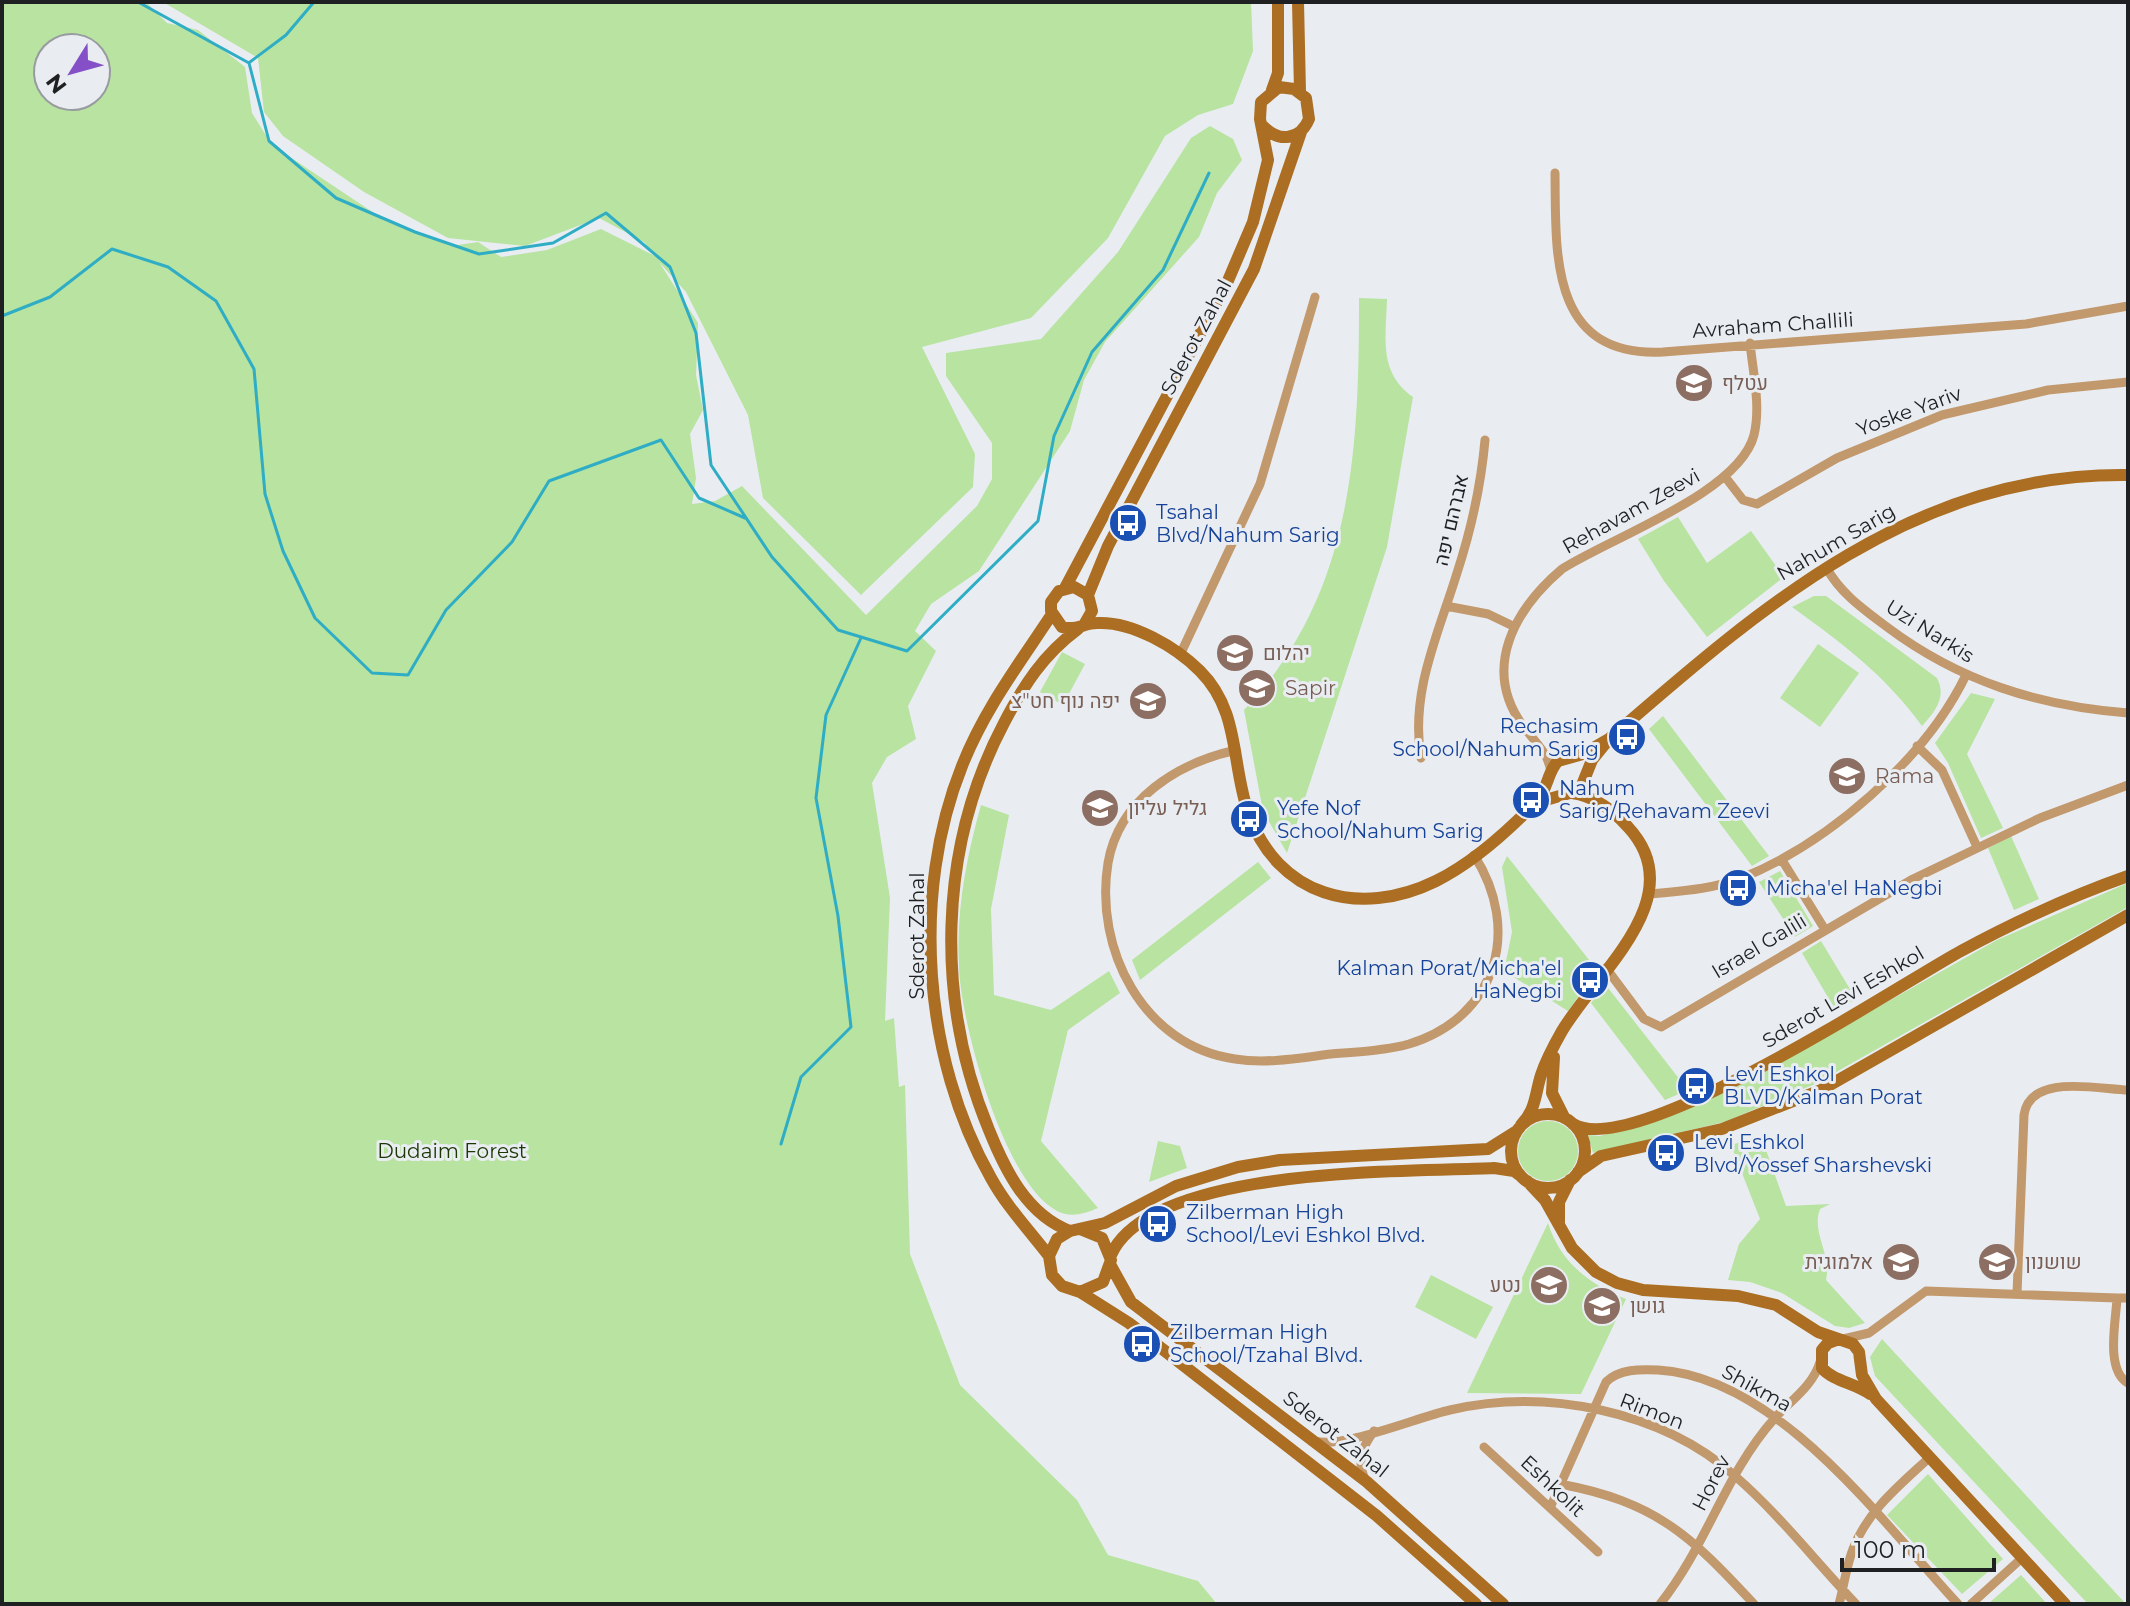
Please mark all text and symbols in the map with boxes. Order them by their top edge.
north arrow [32,32,112,112]
text: N [40,69,73,99]
street label: Sderot Zahal [1156,275,1236,399]
street label: Avraham Challili [1691,307,1855,343]
school or university icon: עטלף [1673,362,1715,404]
place label: עטלף [1722,371,1768,395]
street label: Yoske Yariv [1853,381,1965,441]
street label: Rehavam Zeevi [1558,463,1704,559]
street label: אברהם יפה [1429,472,1473,568]
street label: Nahum Sarig [1773,498,1899,586]
place label: Tsahal Blvd/Nahum Sarig [1156,500,1340,547]
bus stop icon: Tsahal Blvd/Nahum Sarig [1107,502,1149,544]
street label: Uzi Narkis [1881,594,1979,668]
school or university icon: יהלום [1214,632,1256,674]
place label: יהלום [1263,641,1310,665]
school or university icon: Sapir [1236,667,1278,709]
place label: Sapir [1285,676,1336,700]
school or university icon: יפה נוף חט"צ [1127,680,1169,722]
place label: יפה נוף חט"צ [1011,689,1120,713]
place label: Rechasim School/Nahum Sarig [1392,714,1599,761]
bus stop icon: Rechasim School/Nahum Sarig [1606,716,1648,758]
school or university icon: Rama [1826,755,1868,797]
place label: Rama [1875,764,1934,788]
place label: Nahum Sarig/Rehavam Zeevi [1559,776,1770,823]
bus stop icon: Nahum Sarig/Rehavam Zeevi [1510,779,1552,821]
school or university icon: גליל עליון [1079,787,1121,829]
place label: גליל עליון [1128,796,1207,820]
place label: Yefe Nof School/Nahum Sarig [1277,796,1484,843]
bus stop icon: Yefe Nof School/Nahum Sarig [1228,798,1270,840]
bus stop icon: Micha'el HaNegbi [1717,867,1759,909]
street label: Sderot Zahal [905,872,929,1000]
place label: Micha'el HaNegbi [1766,876,1942,900]
street label: Israel Galili [1707,908,1811,984]
street label: Sderot Levi Eshkol [1758,941,1928,1053]
place label: Kalman Porat/Micha'el HaNegbi [1337,956,1562,1003]
bus stop icon: Kalman Porat/Micha'el HaNegbi [1569,959,1611,1001]
place label: Levi Eshkol BLVD/Kalman Porat [1724,1062,1923,1109]
bus stop icon: Levi Eshkol BLVD/Kalman Porat [1675,1065,1717,1107]
place label: Levi Eshkol Blvd/Yossef Sharshevski [1694,1130,1932,1177]
bus stop icon: Levi Eshkol Blvd/Yossef Sharshevski [1645,1132,1687,1174]
park label: Dudaim Forest [377,1139,527,1163]
place label: Zilberman High School/Levi Eshkol Blvd. [1186,1200,1425,1247]
bus stop icon: Zilberman High School/Levi Eshkol Blvd. [1137,1203,1179,1245]
school or university icon: אלמוגית [1880,1241,1922,1283]
school or university icon: שושנון [1976,1241,2018,1283]
place label: אלמוגית [1805,1250,1873,1274]
place label: שושנון [2025,1250,2082,1274]
school or university icon: נטע [1528,1264,1570,1306]
place label: נטע [1490,1273,1521,1297]
school or university icon: גושן [1581,1285,1623,1327]
place label: גושן [1630,1294,1665,1318]
place label: Zilberman High School/Tzahal Blvd. [1170,1320,1363,1367]
bus stop icon: Zilberman High School/Tzahal Blvd. [1121,1323,1163,1365]
street label: Shikma [1718,1359,1796,1417]
street label: Sderot Zahal [1279,1385,1393,1483]
street label: Rimon [1616,1388,1688,1434]
street label: Eshkolit [1516,1450,1590,1522]
street label: Horev [1687,1451,1735,1515]
scale bar [1842,1522,1994,1572]
text: 100 m [1854,1535,1926,1564]

